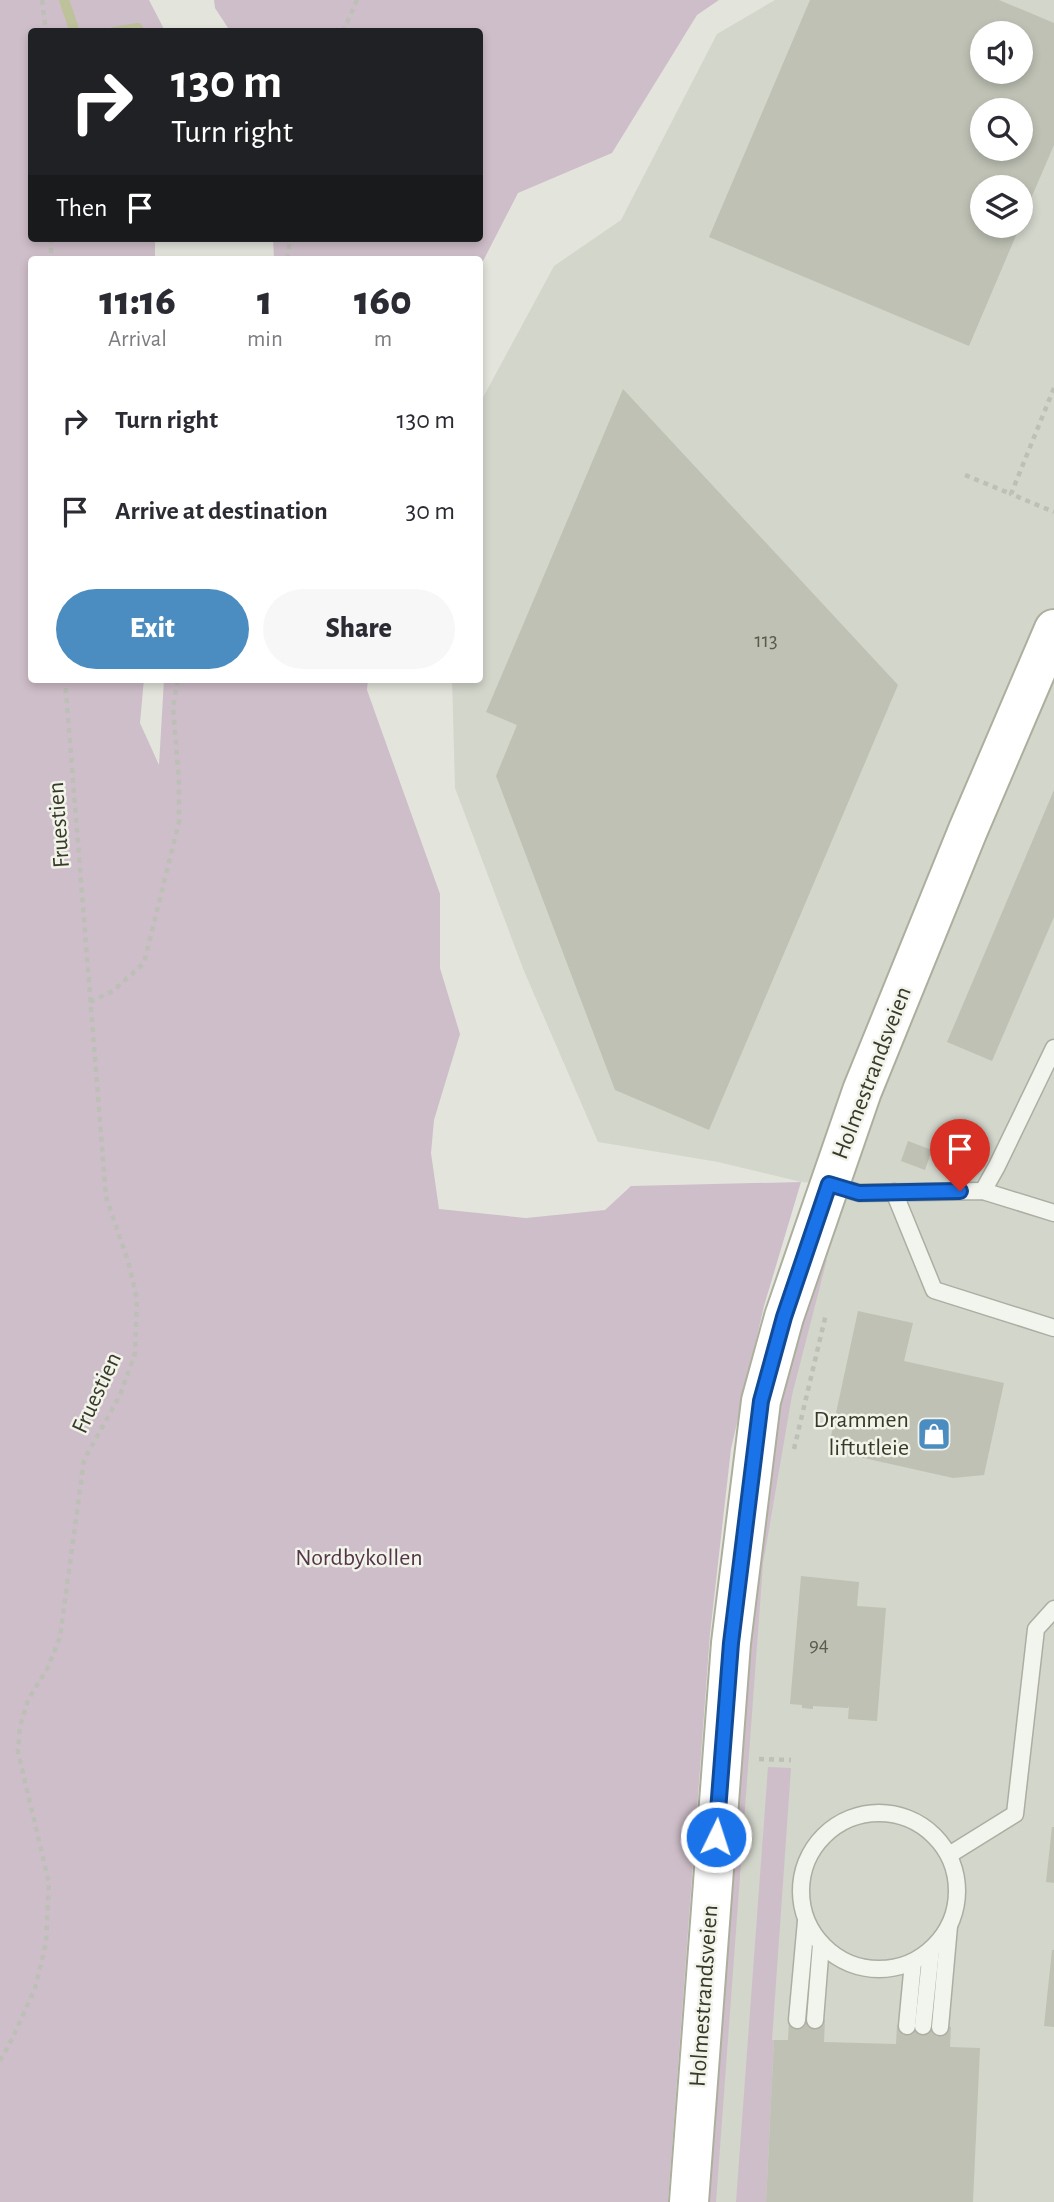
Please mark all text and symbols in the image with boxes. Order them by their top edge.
map controls [970,21,1033,238]
button: sound [970,21,1033,84]
icon: right [56,56,147,147]
text: 130 m [171,58,282,107]
button: search [970,98,1033,161]
text: Turn right [171,116,293,148]
button: layers [970,175,1033,238]
icon: arrive [121,189,159,227]
text: Then [56,195,107,221]
text: 11:16 [99,280,176,322]
text: 1 [257,280,273,322]
text: 160 [354,280,412,322]
text: Arrival [108,328,167,351]
text: min [247,328,283,351]
text: m [374,328,392,351]
icon: right [56,402,94,440]
text: Turn right [115,407,218,433]
text: 130 m [397,407,455,433]
icon: arrive [56,493,94,531]
text: Arrive at destination [115,498,328,524]
text: 30 m [405,498,455,524]
button: Exit [56,589,249,669]
button: Share [263,589,455,669]
house number: 113 [754,630,778,651]
street label: Fruestien [44,781,74,869]
street label: Holmestrandsveien [828,983,916,1163]
pin [930,1119,990,1191]
icon: arrive [941,1130,979,1168]
street label: Fruestien [68,1349,126,1437]
place label: Drammen liftutleie [814,1408,909,1460]
shop icon: Drammen liftutleie [915,1415,953,1453]
park label: Nordbykollen [295,1546,423,1570]
house number: 94 [809,1634,829,1655]
position arrow [679,1800,753,1874]
street label: Holmestrandsveien [686,1904,722,2088]

